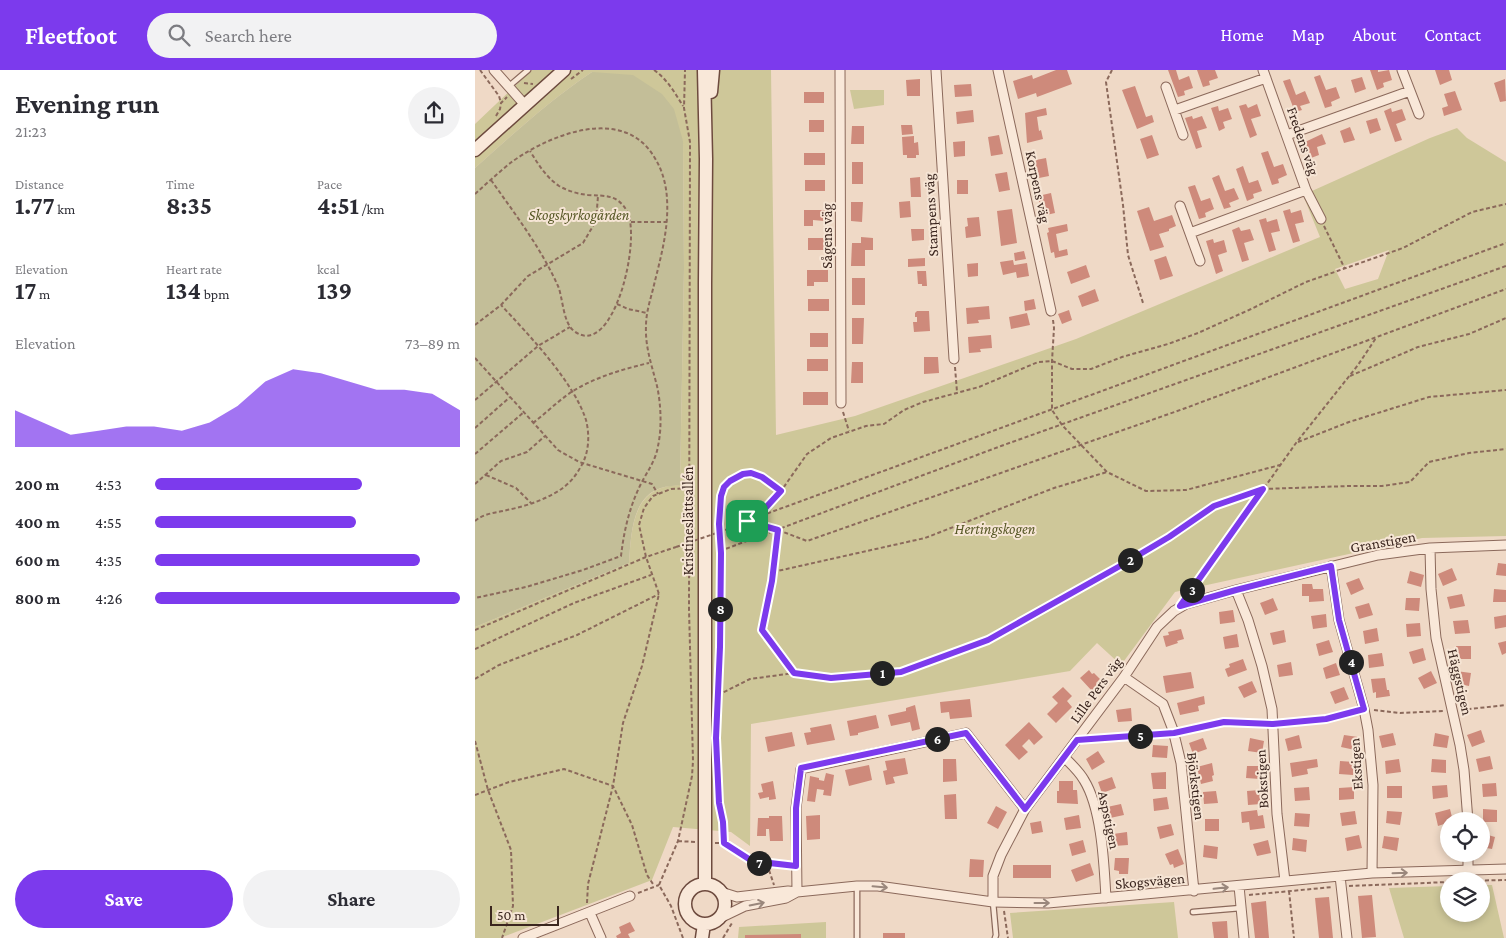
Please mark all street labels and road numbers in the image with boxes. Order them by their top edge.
street label: Fredens väg [1283,105,1322,178]
street label: Korpens väg [1022,149,1053,225]
street label: Stampens väg [921,173,942,257]
street label: Sågens väg [819,203,836,269]
street label: Kristineslättsallén [680,466,696,576]
street label: Granstigen [1349,528,1417,557]
street label: Häggstigen [1444,647,1475,717]
street label: Lille Pers väg [1067,654,1126,727]
street label: Ekstigen [1346,738,1367,790]
street label: Bokstigen [1252,749,1273,809]
street label: Björkstigen [1183,751,1208,821]
street label: Aspstigen [1094,790,1123,851]
street label: Skogsvägen [1114,870,1186,893]

